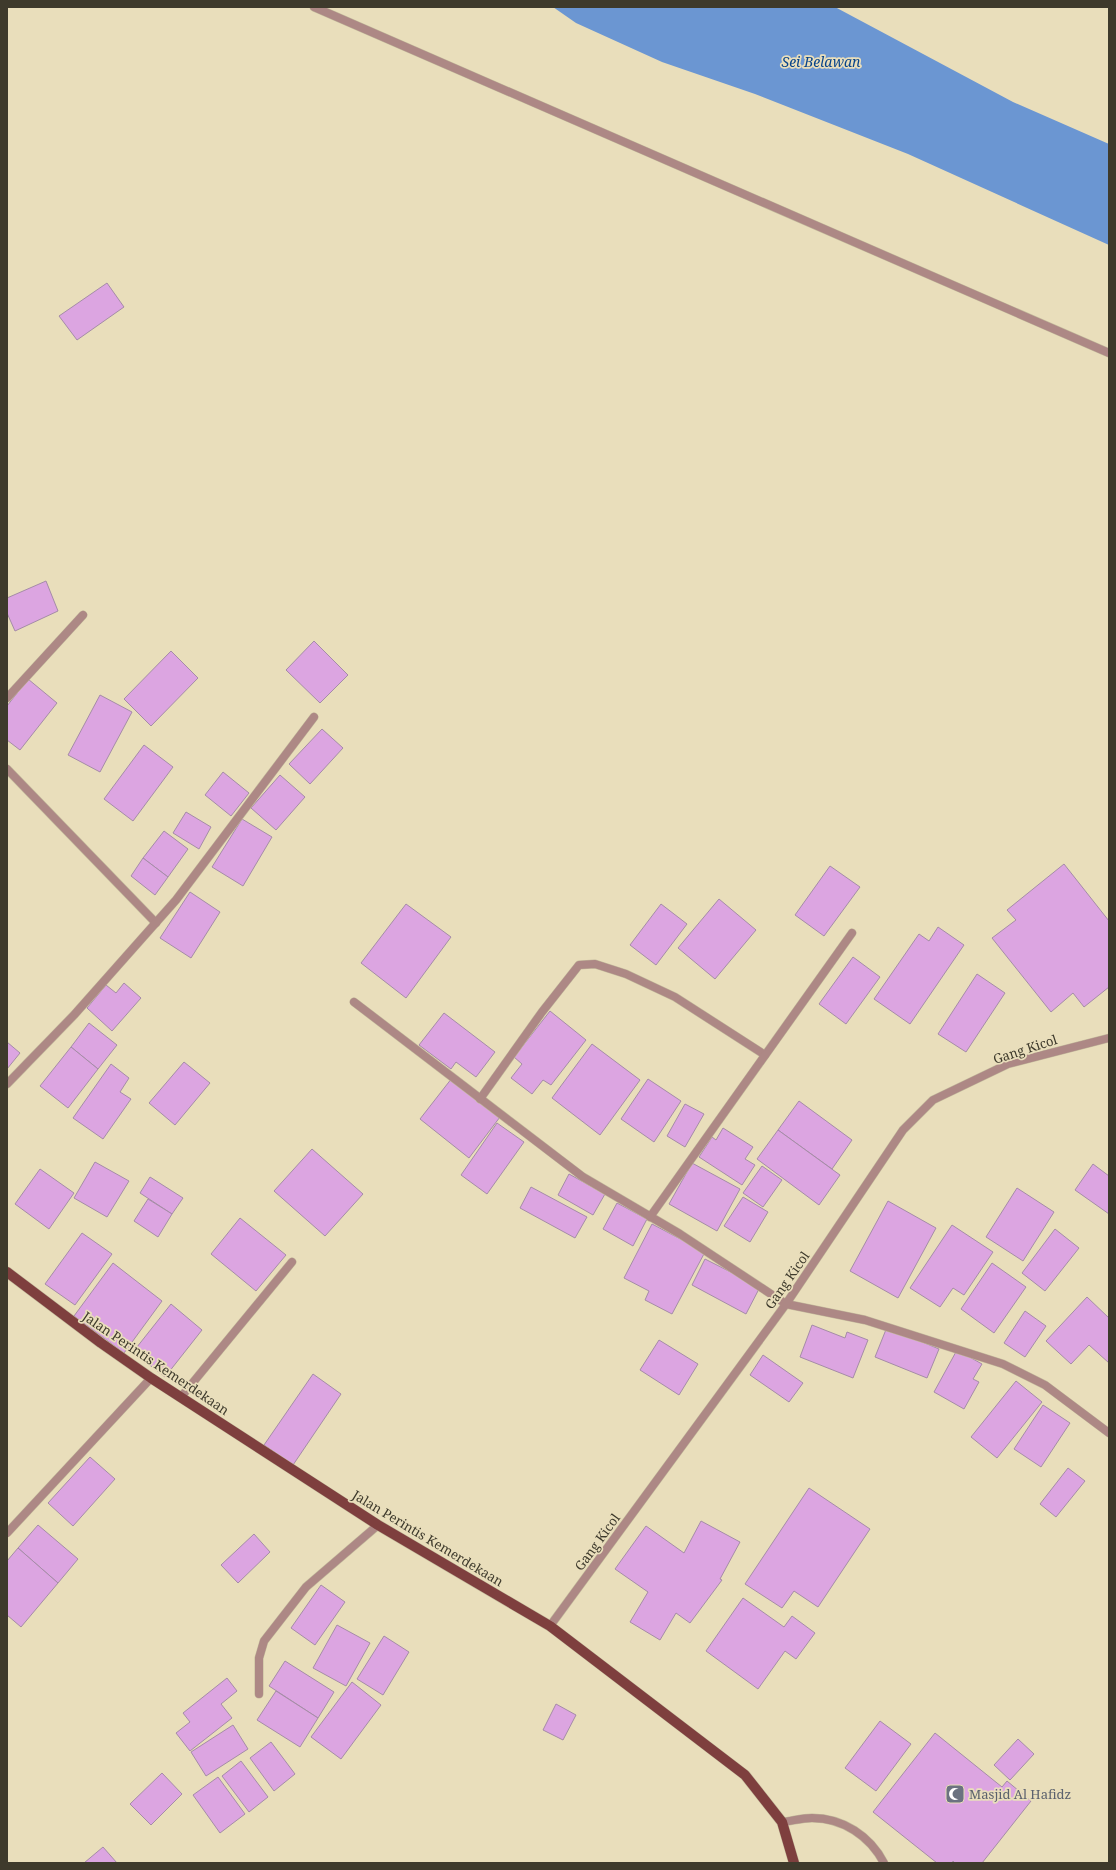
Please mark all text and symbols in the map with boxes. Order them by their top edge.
water label: Sei Belawan [782,52,861,71]
street label: Gang Kicol [991,1030,1059,1068]
street label: Gang Kicol [761,1248,813,1312]
street label: Jalan Perintis Kemerdekaan [78,1307,233,1419]
street label: Jalan Perintis Kemerdekaan [348,1485,507,1591]
street label: Gang Kicol [570,1510,624,1574]
mosque icon: Masjid Al Hafidz [944,1783,966,1805]
place label: Masjid Al Hafidz [969,1785,1071,1803]

